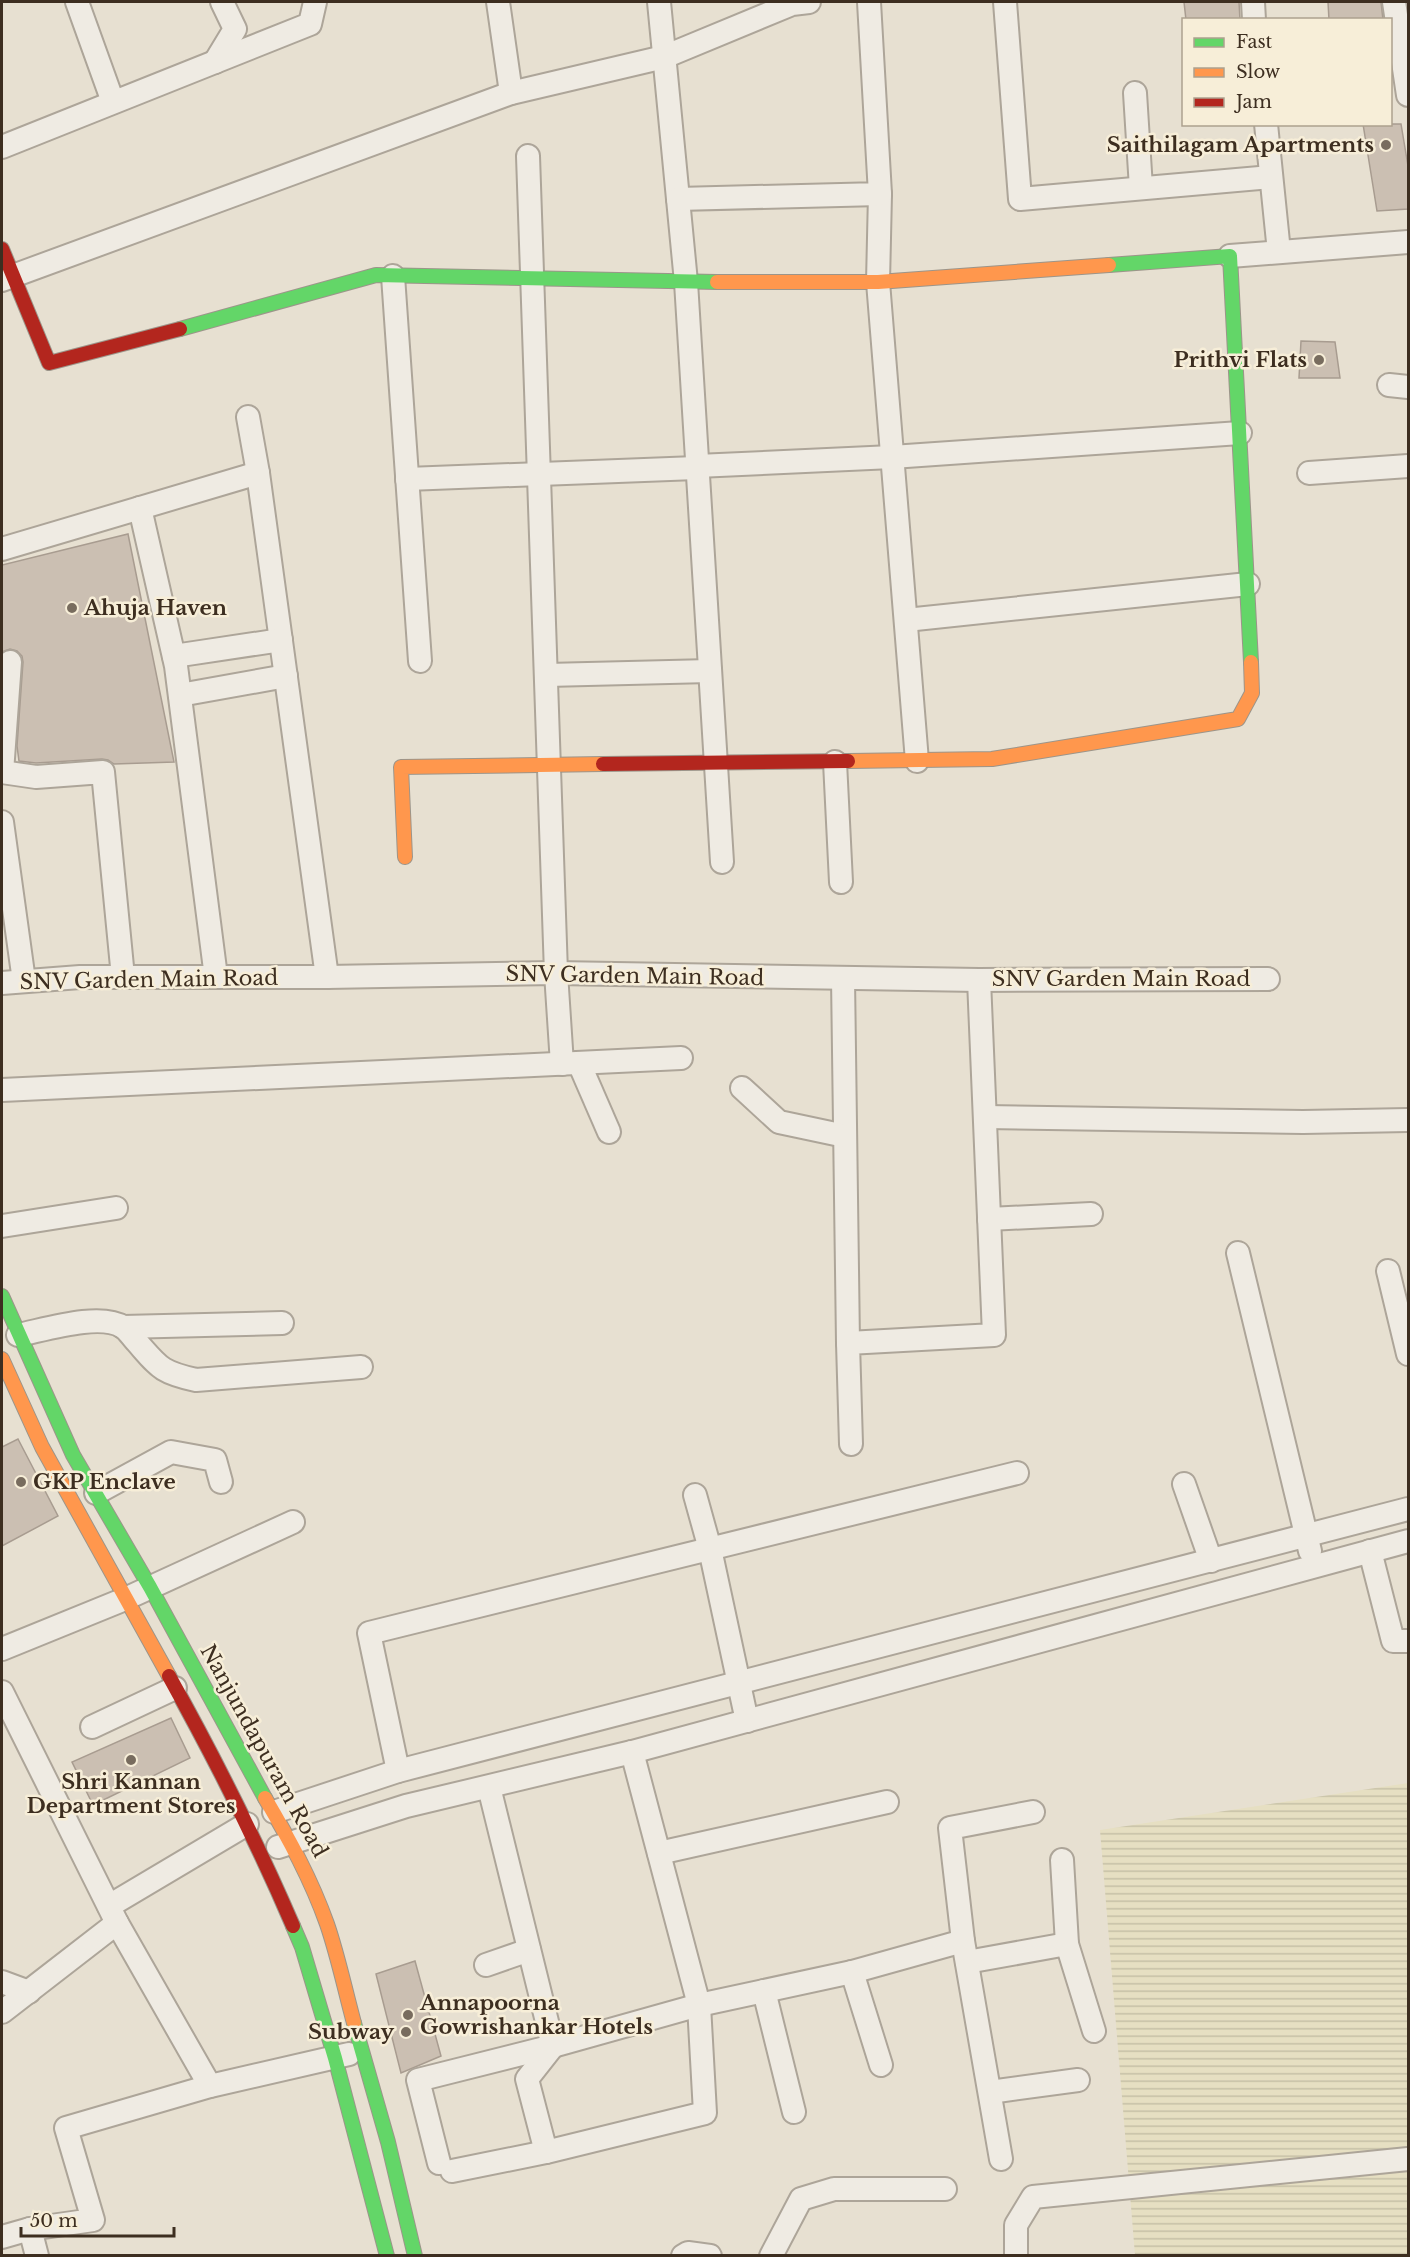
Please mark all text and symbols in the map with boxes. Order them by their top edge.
legend [1182,18,1392,126]
text: Fast [1236,31,1273,53]
text: Slow [1236,61,1281,83]
text: Jam [1234,91,1272,113]
place label: Saithilagam Apartments [1107,132,1374,158]
marker: Saithilagam Apartments [1379,138,1393,152]
place label: Prithvi Flats [1173,347,1307,373]
marker: Prithvi Flats [1312,353,1326,367]
place label: Ahuja Haven [83,595,227,621]
marker: Ahuja Haven [65,601,79,615]
street label: SNV Garden Main Road [505,961,765,991]
street label: SNV Garden Main Road [19,965,279,995]
street label: SNV Garden Main Road [992,966,1250,992]
place label: GKP Enclave [33,1469,176,1495]
marker: GKP Enclave [14,1475,28,1489]
street label: Nanjundapuram Road [195,1640,333,1862]
marker: Shri Kannan Department Stores [124,1753,138,1767]
place label: Shri Kannan Department Stores [26,1769,236,1819]
place label: Annapoorna Gowrishankar Hotels [419,1990,653,2040]
marker: Annapoorna Gowrishankar Hotels [401,2008,415,2022]
place label: Subway [308,2019,394,2045]
marker: Subway [399,2025,413,2039]
scale bar [21,2200,174,2238]
text: 50 m [30,2210,78,2232]

